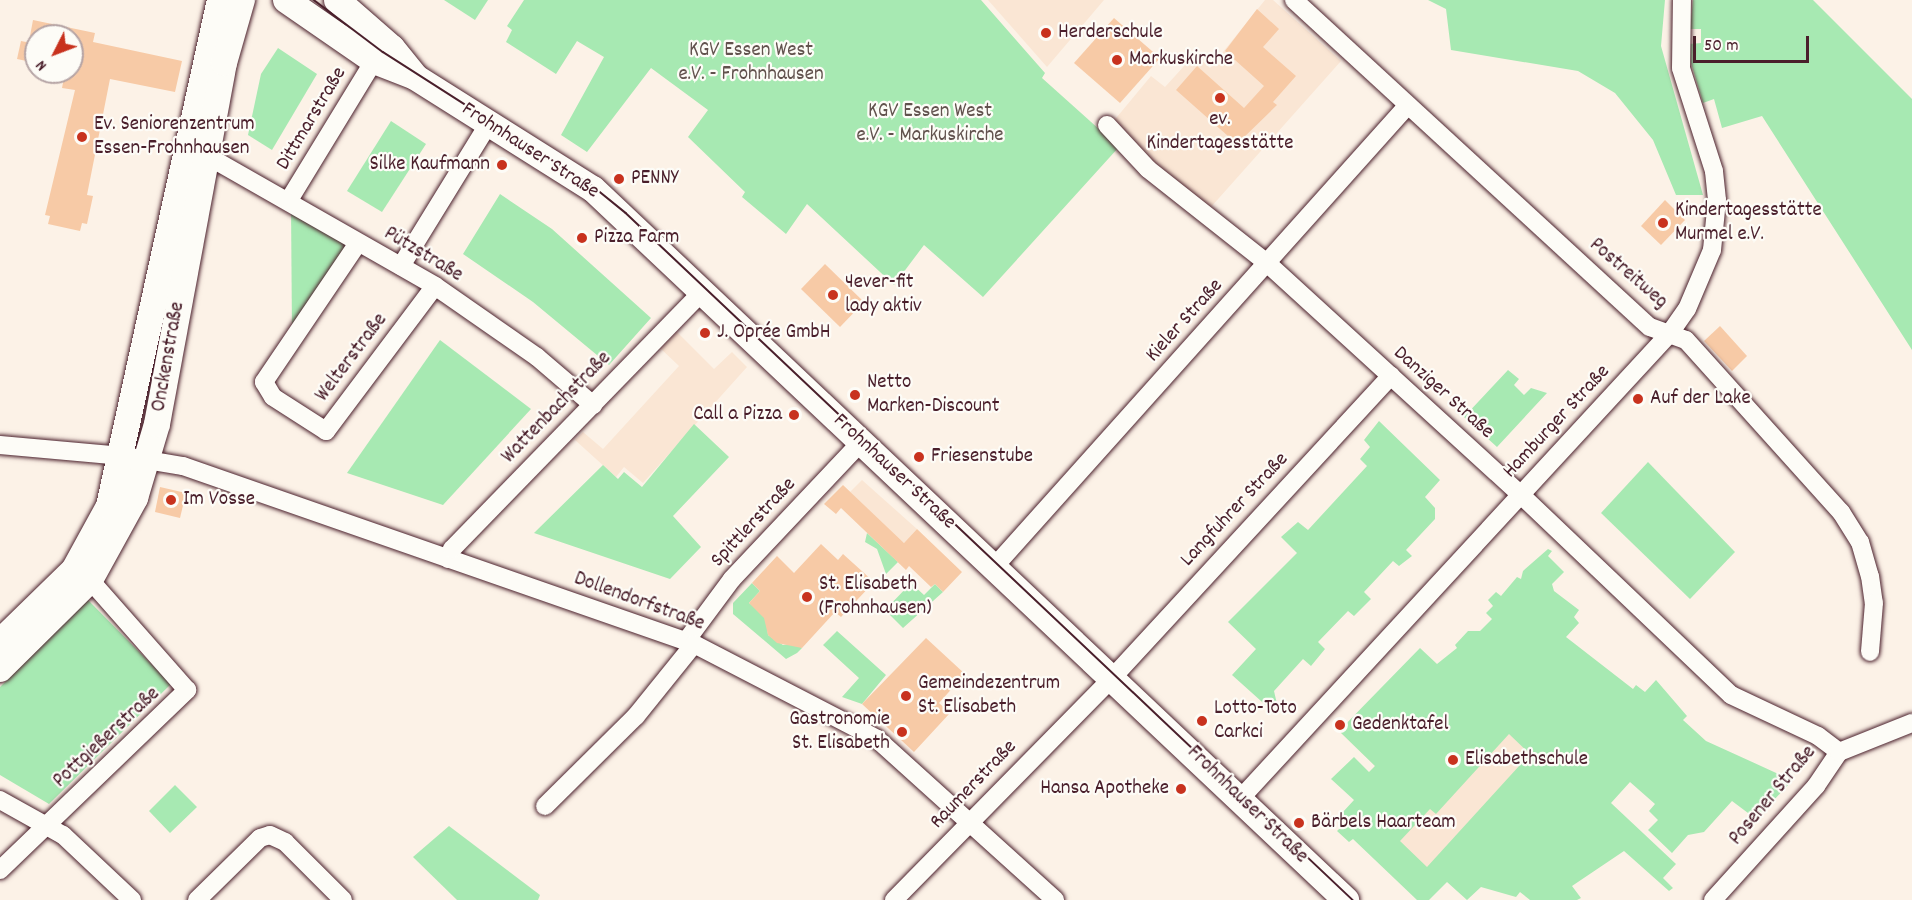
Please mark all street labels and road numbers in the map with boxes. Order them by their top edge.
street label: Dittmarstraße [271,63,353,175]
street label: Frohnhauser Straße [457,97,603,205]
street label: Pützstraße [379,222,467,288]
street label: Postreitweg [1583,233,1673,315]
street label: Kieler Straße [1141,274,1229,368]
street label: Onckenstraße [147,300,191,414]
street label: Welterstraße [310,309,394,407]
street label: Danziger Straße [1387,341,1499,445]
street label: Wattenbachstraße [497,346,617,470]
street label: Hamburger Straße [1498,360,1616,484]
street label: Frohnhauser Straße [827,409,961,535]
street label: Langfuhrer Straße [1176,448,1294,572]
street label: Spittlerstraße [706,473,802,573]
street label: Dollendorfstraße [570,567,708,637]
street label: Pottgießerstraße [48,682,166,794]
street label: Raumerstraße [925,735,1023,835]
street label: Frohnhauser Straße [1181,741,1313,869]
street label: Posener Straße [1724,741,1822,851]

